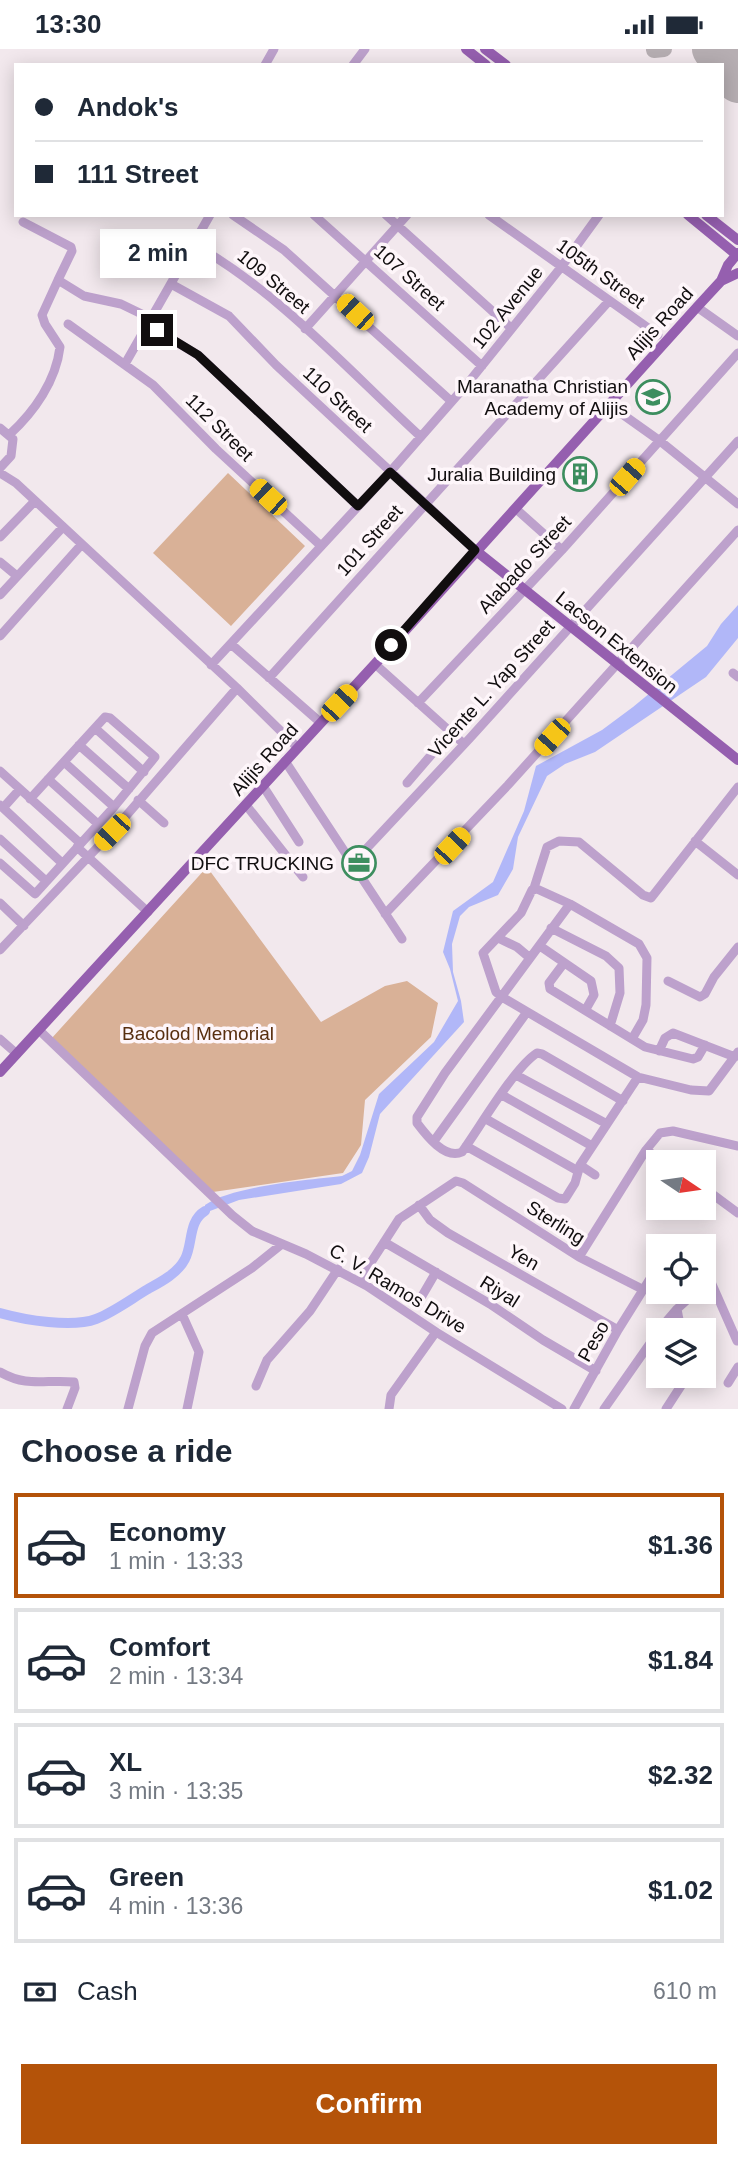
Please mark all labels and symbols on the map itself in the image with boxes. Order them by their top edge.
callout: 2 min [99,229,215,278]
street label: 105th Street [553,234,649,313]
street label: 107 Street [370,240,450,315]
street label: 109 Street [233,245,315,318]
street label: 102 Avenue [468,262,547,353]
street label: Alijis Road [622,283,697,364]
car [333,290,378,334]
route end [141,314,173,346]
street label: 110 Street [299,362,377,437]
place label: Maranatha Christian Academy of Alijis [457,376,628,419]
school or university icon: Maranatha Christian Academy of Alijis [634,378,672,416]
street label: 112 Street [182,389,258,466]
car [606,454,649,500]
building icon: Juralia Building [561,455,599,493]
place label: Juralia Building [427,464,556,485]
car [246,475,291,519]
street label: 101 Street [332,500,407,580]
street label: Alabado Street [474,511,575,617]
street label: Lacson Extension [552,587,682,698]
street label: Vicente L. Yap Street [424,615,559,761]
route start [375,629,407,661]
car [317,680,362,726]
car [531,714,574,760]
street label: Alijis Road [227,719,302,800]
car [90,810,135,854]
car [430,823,475,869]
office icon: DFC TRUCKING [340,844,378,882]
place label: DFC TRUCKING [191,853,334,874]
park label: Bacolod Memorial [122,1023,274,1044]
north arrow [646,1150,716,1220]
street label: Sterling [523,1196,589,1248]
street label: C. V. Ramos Drive [326,1239,470,1337]
street label: Yen [505,1240,543,1275]
street label: Riyal [476,1271,523,1312]
street label: Peso [574,1317,613,1365]

